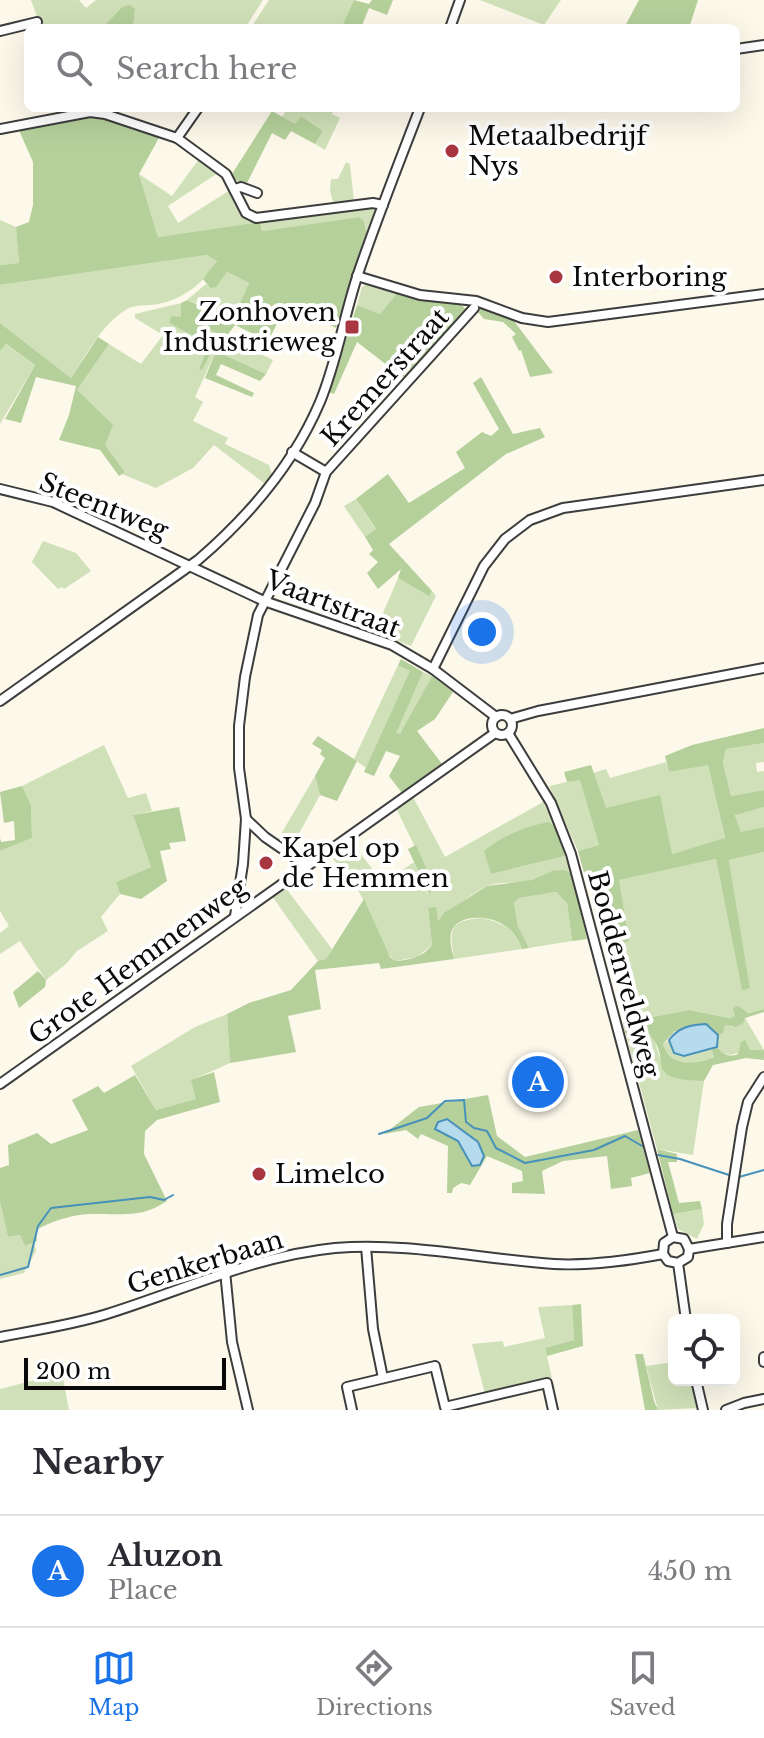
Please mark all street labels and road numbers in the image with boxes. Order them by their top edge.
street label: Kremerstraat [315,301,456,453]
street label: Steentweg [35,466,174,547]
street label: Vaartstraat [260,563,405,644]
street label: Boddenveldweg [581,867,667,1081]
street label: Grote Hemmenweg [22,871,254,1051]
street label: Genkerbaan [123,1223,287,1301]

